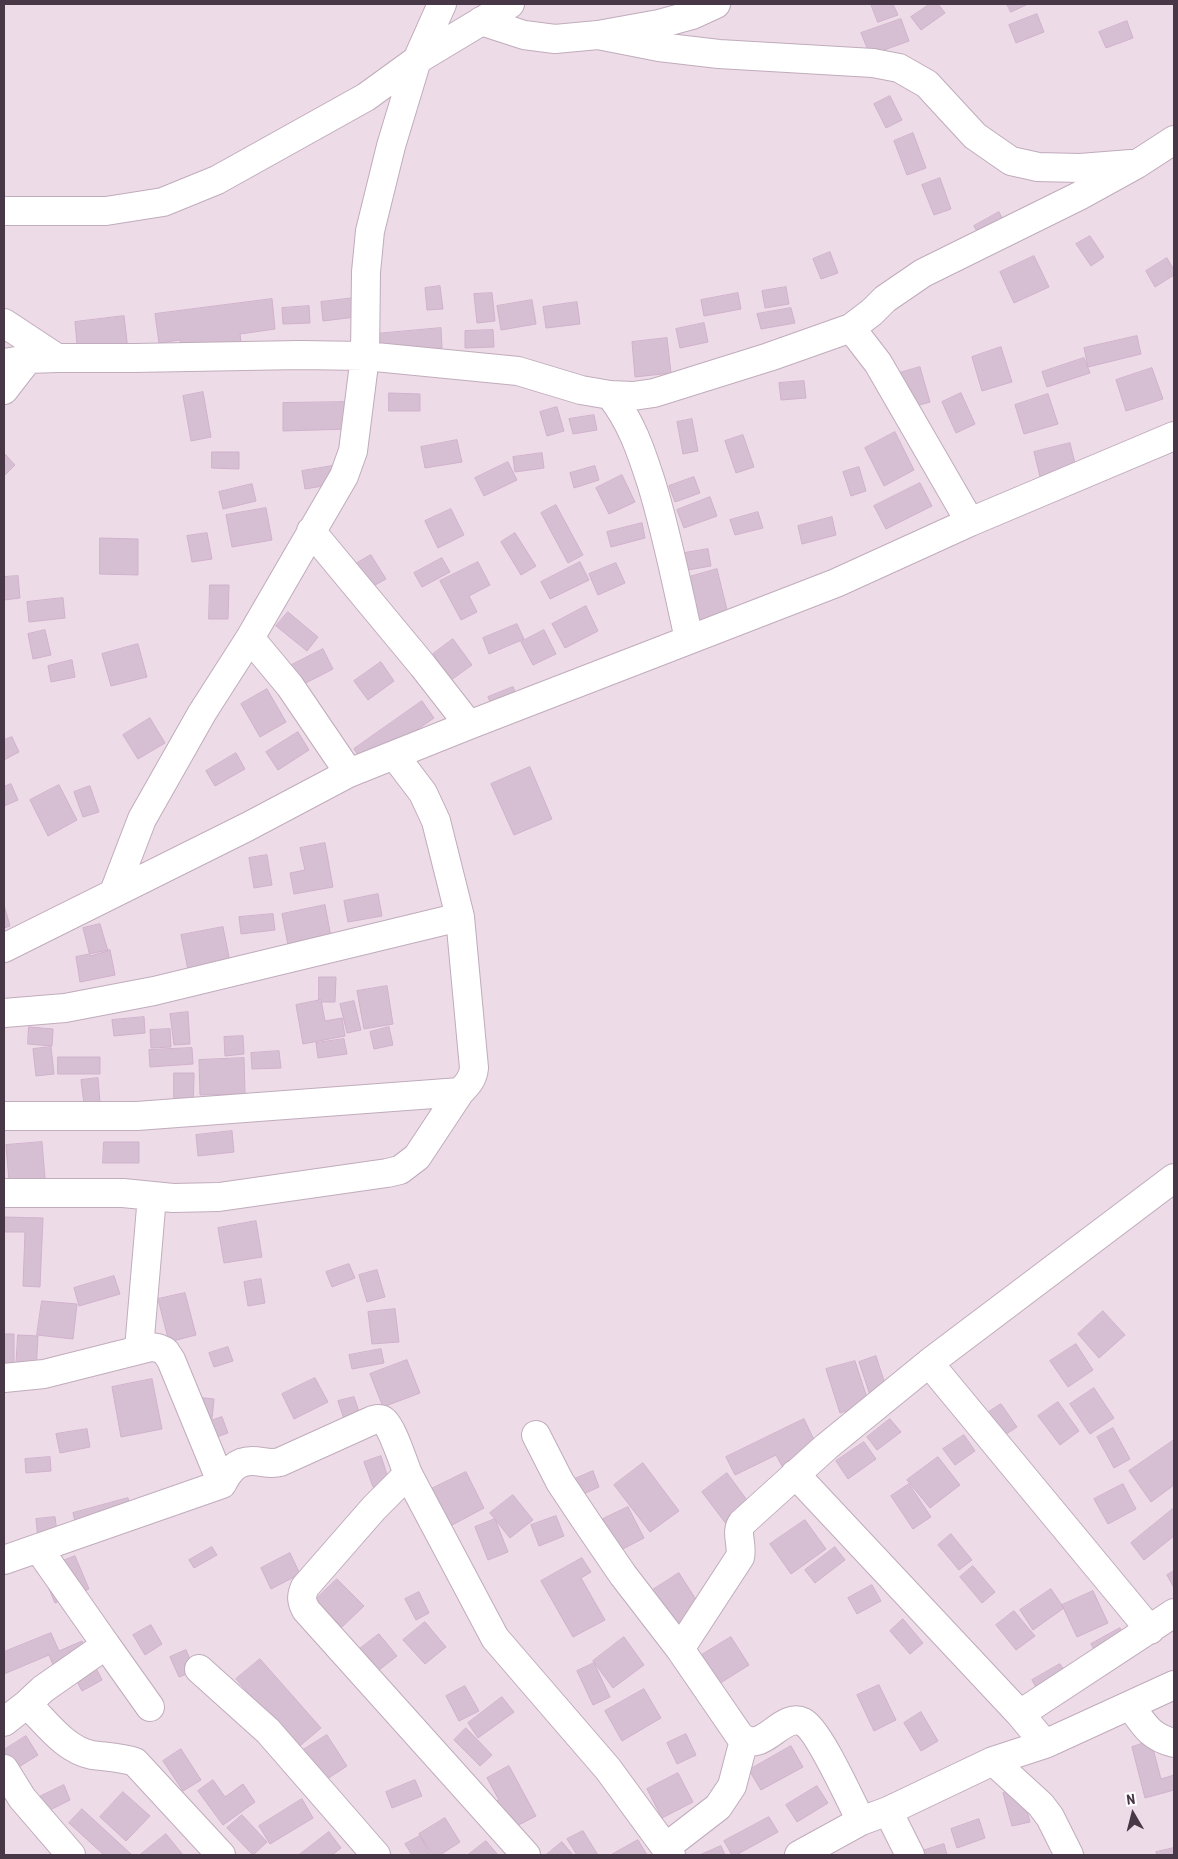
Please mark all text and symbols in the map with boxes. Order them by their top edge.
north arrow [1108,1789,1158,1839]
text: N [1126,1791,1136,1808]

